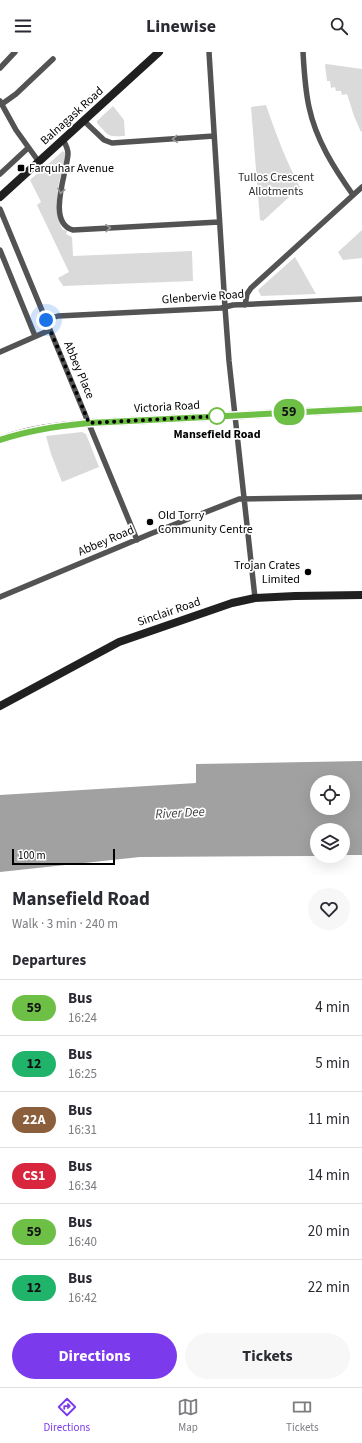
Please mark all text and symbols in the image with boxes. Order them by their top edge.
text: Linewise [146,14,216,39]
icon: menu [12,15,34,37]
icon: search [328,15,350,37]
street label: Balnagask Road [37,83,107,149]
one-way arrow [172,134,178,143]
place label: Farquhar Avenue [29,160,114,177]
marker: Farquhar Avenue [16,163,26,173]
park label: Tullos Crescent Allotments [238,169,314,200]
one-way arrow [57,188,66,194]
one-way arrow [105,224,111,233]
street label: Glenbervie Road [161,286,245,308]
your location [36,310,56,330]
street label: Abbey Place [59,339,99,401]
street label: Victoria Road [133,397,201,417]
line badge: 59 [271,399,307,425]
text: 59 [282,402,296,422]
marker: Mansefield Road [208,407,226,425]
place label: Mansefield Road [173,426,261,443]
place label: Old Torry Community Centre [158,507,253,538]
marker: Old Torry Community Centre [145,517,155,527]
street label: Abbey Road [75,522,137,560]
place label: Trojan Crates Limited [234,557,300,588]
marker: Trojan Crates Limited [303,567,313,577]
street label: Sinclair Road [135,593,203,631]
map controls [310,775,350,863]
button: locate [310,775,350,815]
water label: River Dee [155,803,205,823]
button: layers [310,823,350,863]
scale bar [12,847,115,866]
text: 100 m [18,848,46,863]
text: Mansefield Road [12,886,150,913]
button: heart [308,888,350,930]
text: Walk · 3 min · 240 m [12,915,118,933]
text: Departures [12,950,86,971]
text: Bus [68,988,92,1009]
text: 4 min [315,997,350,1018]
text: 59 [27,998,41,1018]
text: 16:24 [68,1009,97,1027]
text: Bus [68,1044,92,1065]
text: 5 min [315,1053,350,1074]
text: 12 [27,1054,41,1074]
text: 16:25 [68,1065,97,1083]
text: Bus [68,1100,92,1121]
text: 11 min [308,1109,350,1130]
text: 22A [23,1110,45,1130]
text: 16:31 [68,1121,97,1139]
text: Bus [68,1156,92,1177]
text: 14 min [308,1165,350,1186]
text: CS1 [23,1166,45,1186]
text: 16:34 [68,1177,97,1195]
text: Bus [68,1212,92,1233]
text: 20 min [308,1221,350,1242]
text: 59 [27,1222,41,1242]
text: 16:40 [68,1233,97,1251]
text: Bus [68,1268,92,1289]
text: 22 min [308,1277,350,1298]
text: 12 [27,1278,41,1298]
text: 16:42 [68,1289,97,1307]
button: Directions [12,1333,177,1379]
button: Tickets [185,1333,350,1379]
tab: Directions [44,1396,90,1435]
tab: Map [177,1396,199,1435]
tab: Tickets [286,1396,319,1435]

